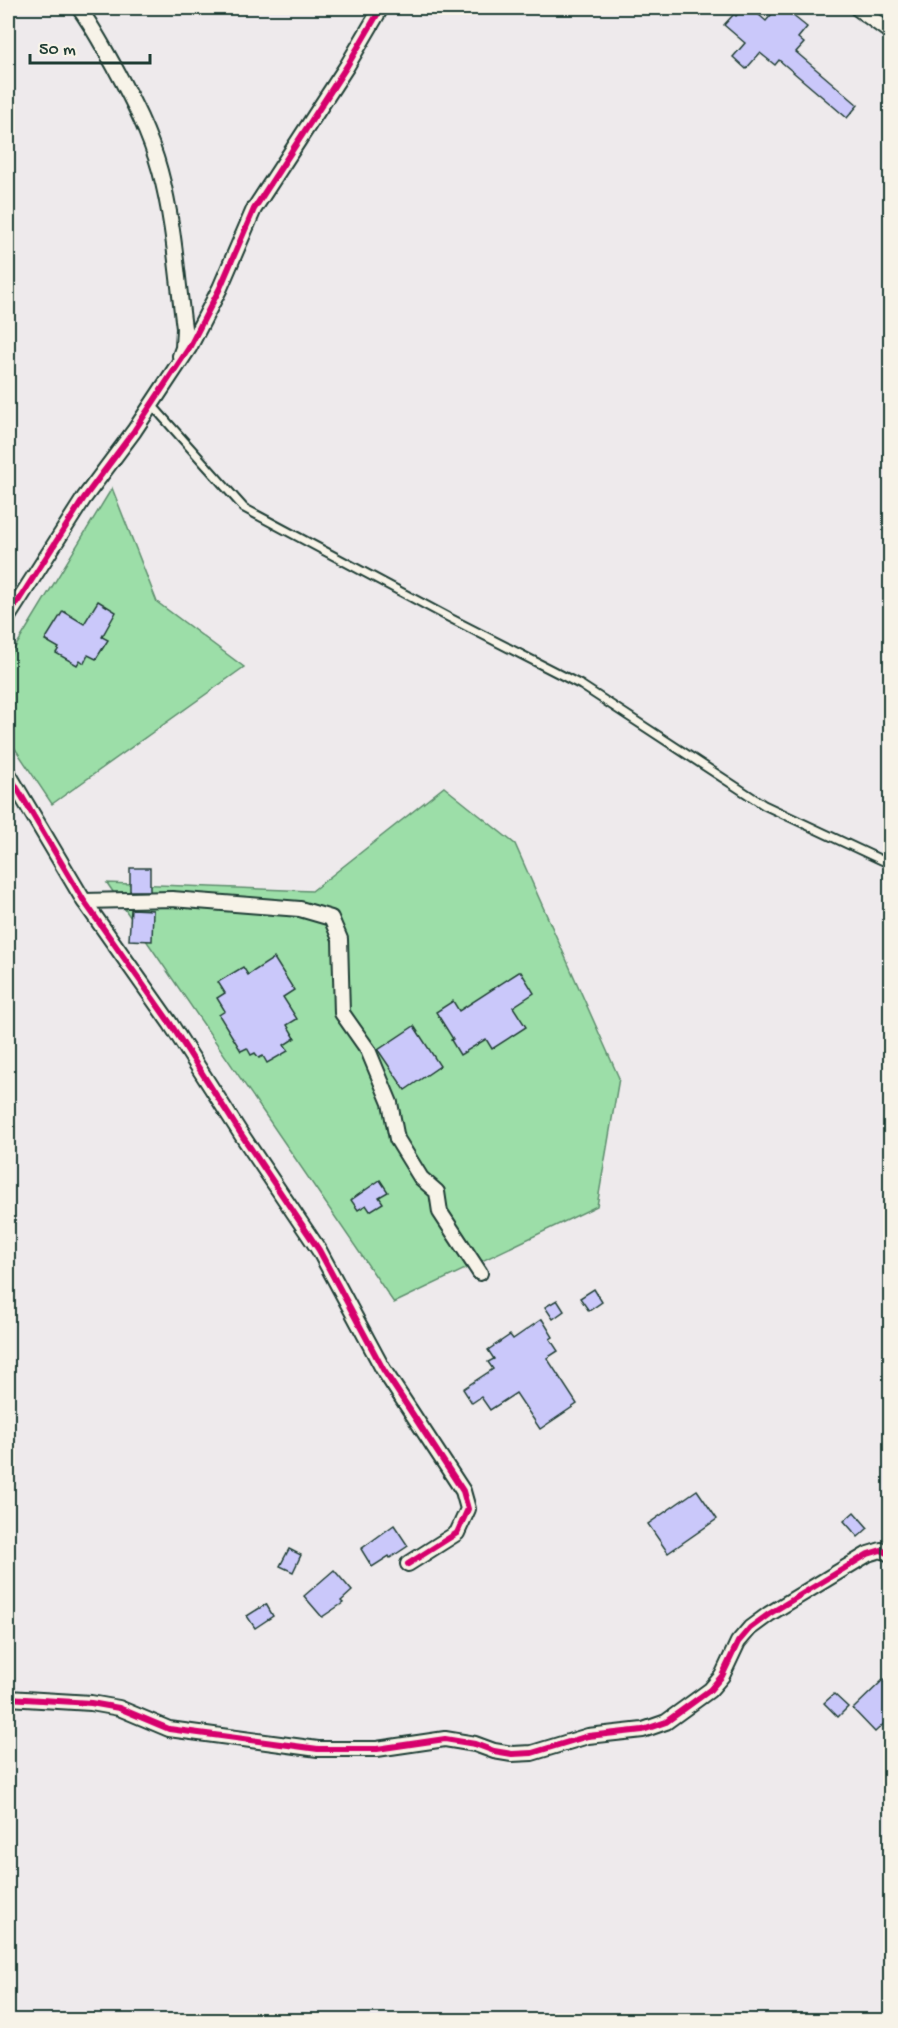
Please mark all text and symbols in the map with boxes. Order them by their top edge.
scale bar [30,27,150,65]
text: 50 m [39,40,76,61]

